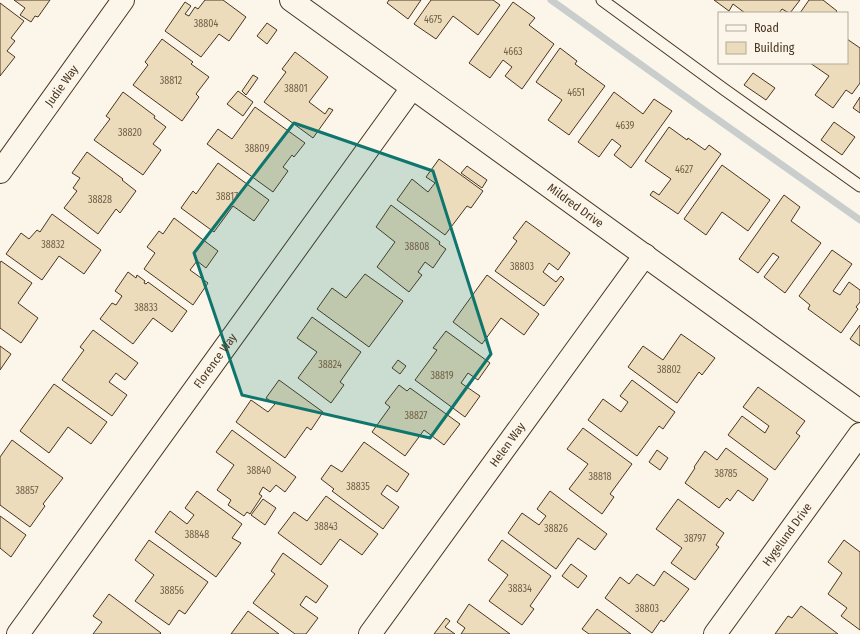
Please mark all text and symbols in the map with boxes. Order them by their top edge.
legend [718,12,848,64]
house number: 4675 [424,14,442,26]
house number: 38804 [194,18,218,30]
text: Road [754,21,779,35]
text: Building [754,41,795,55]
house number: 4663 [503,46,523,58]
street label: Judie Way [42,62,82,109]
house number: 38812 [160,75,183,87]
house number: 38801 [284,83,308,95]
house number: 4651 [567,87,585,99]
house number: 4639 [616,120,635,132]
house number: 38820 [118,127,142,139]
house number: 38809 [245,143,269,155]
house number: 4627 [675,164,693,176]
street label: Mildred Drive [545,181,606,230]
house number: 38817 [216,191,238,203]
house number: 38828 [88,194,112,206]
house number: 38832 [41,239,65,251]
house number: 38808 [405,241,429,253]
house number: 38803 [510,261,535,273]
house number: 38833 [134,302,158,314]
street label: Florence Way [191,330,240,391]
house number: 38824 [318,359,342,371]
house number: 38802 [657,364,682,376]
house number: 38819 [430,370,454,382]
house number: 38827 [405,410,427,422]
street label: Helen Way [487,419,528,469]
house number: 38840 [247,465,271,477]
house number: 38785 [715,468,738,480]
house number: 38818 [588,471,612,483]
house number: 38835 [346,481,370,493]
house number: 38857 [16,485,38,497]
street label: Hygelund Drive [760,500,815,569]
house number: 38843 [314,521,338,533]
house number: 38826 [544,523,568,535]
house number: 38848 [185,529,209,541]
house number: 38797 [684,533,706,545]
house number: 38834 [508,583,532,595]
house number: 38856 [160,585,184,597]
house number: 38803 [635,603,660,615]

